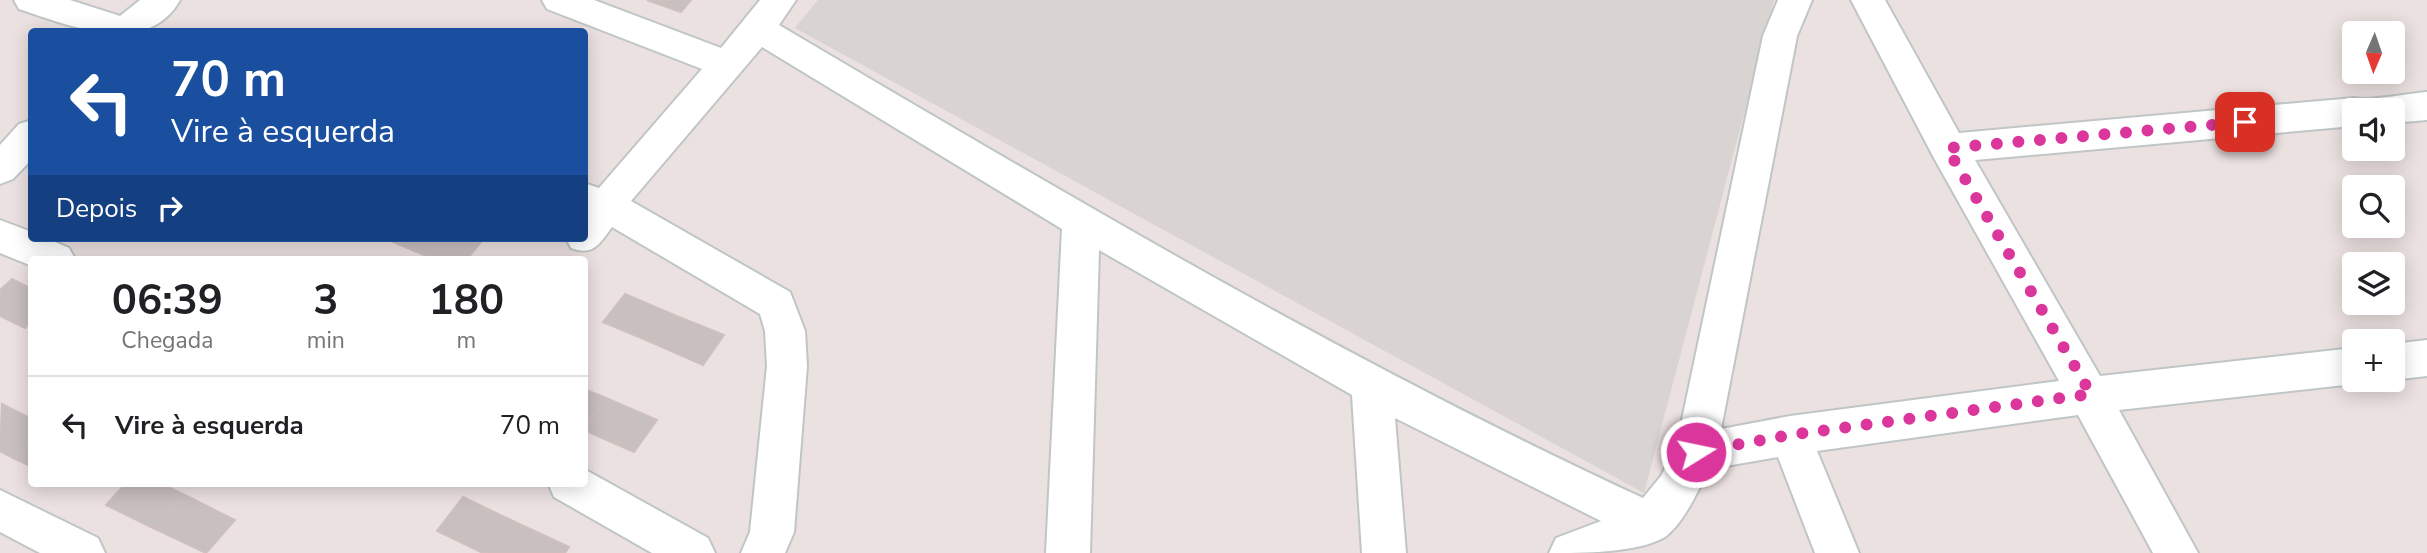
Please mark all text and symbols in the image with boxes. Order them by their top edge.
north arrow [2342,21,2404,84]
map controls [2342,21,2405,392]
text: 70 m [171,46,286,113]
icon: left [56,56,147,147]
pin [2215,92,2275,152]
button: sound [2342,98,2405,161]
icon: arrive [2226,103,2264,141]
text: Vire à esquerda [171,110,395,153]
button: search [2342,175,2405,238]
icon: right [151,189,189,227]
text: Depois [56,191,137,226]
button: layers [2342,252,2405,315]
text: 06:39 [112,272,223,329]
text: 3 [313,272,338,329]
text: 180 [429,272,504,329]
text: Chegada [121,325,213,356]
text: min [307,325,345,356]
text: m [457,325,476,356]
button: + [2342,329,2405,392]
icon: left [56,406,94,444]
text: Vire à esquerda [115,408,304,443]
text: 70 m [500,408,560,443]
position arrow [1659,415,1733,489]

